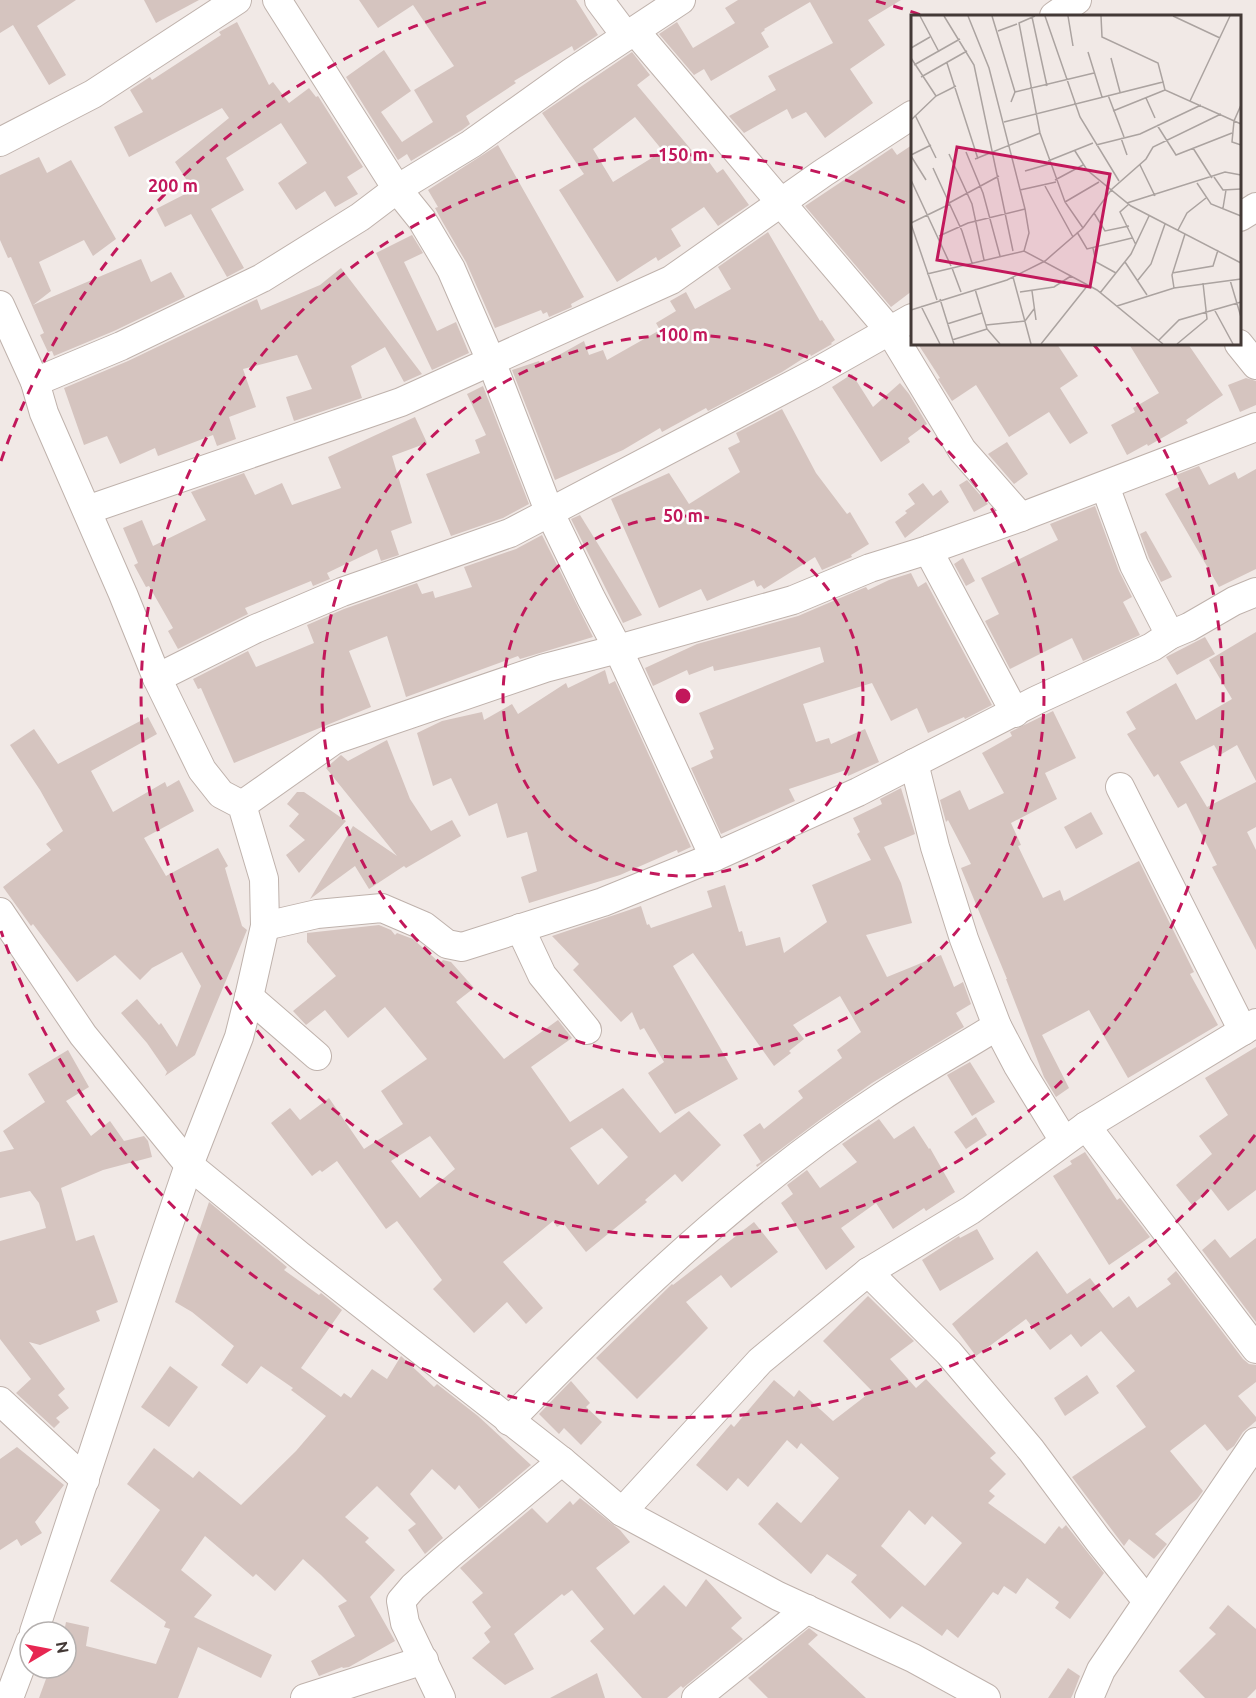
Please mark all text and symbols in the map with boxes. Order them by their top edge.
inset map [911,15,1241,345]
text: 150 m [658,144,708,164]
text: 200 m [148,175,198,195]
text: 100 m [658,324,708,344]
text: 50 m [663,505,703,525]
centre of rings [673,686,693,706]
north arrow [18,1620,78,1680]
text: N [53,1640,73,1655]

